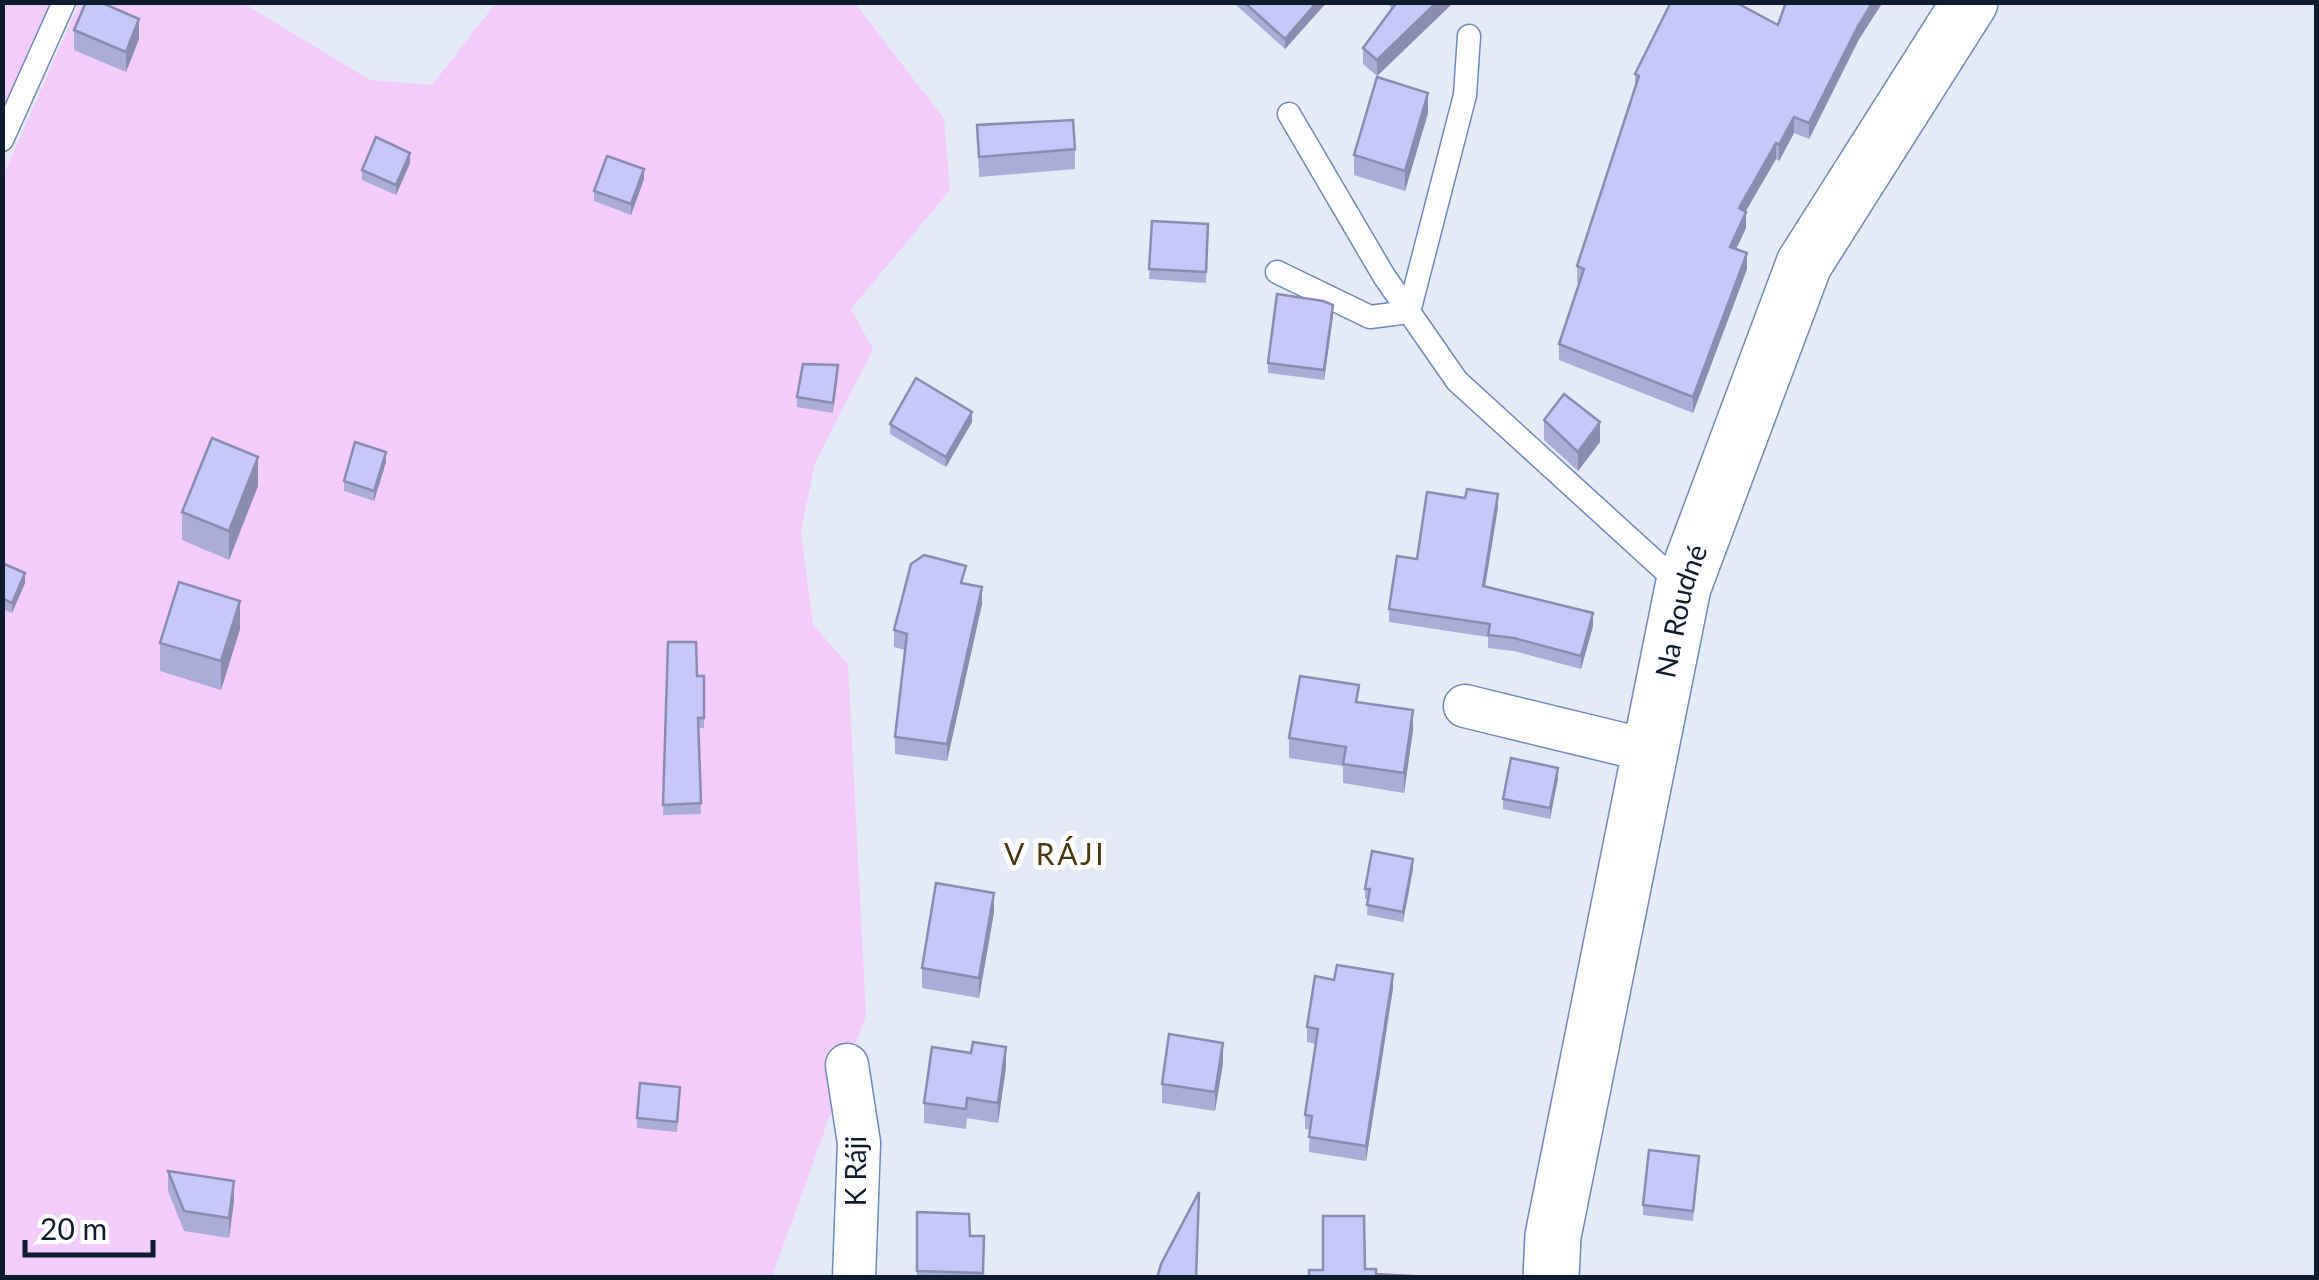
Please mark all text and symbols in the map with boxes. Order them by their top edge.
street label: Na Roudné [1647,539,1713,680]
district label: V RÁJI [1004,835,1106,871]
street label: K Ráji [838,1136,872,1206]
scale bar [25,1195,152,1257]
text: 20 m [40,1210,107,1246]

